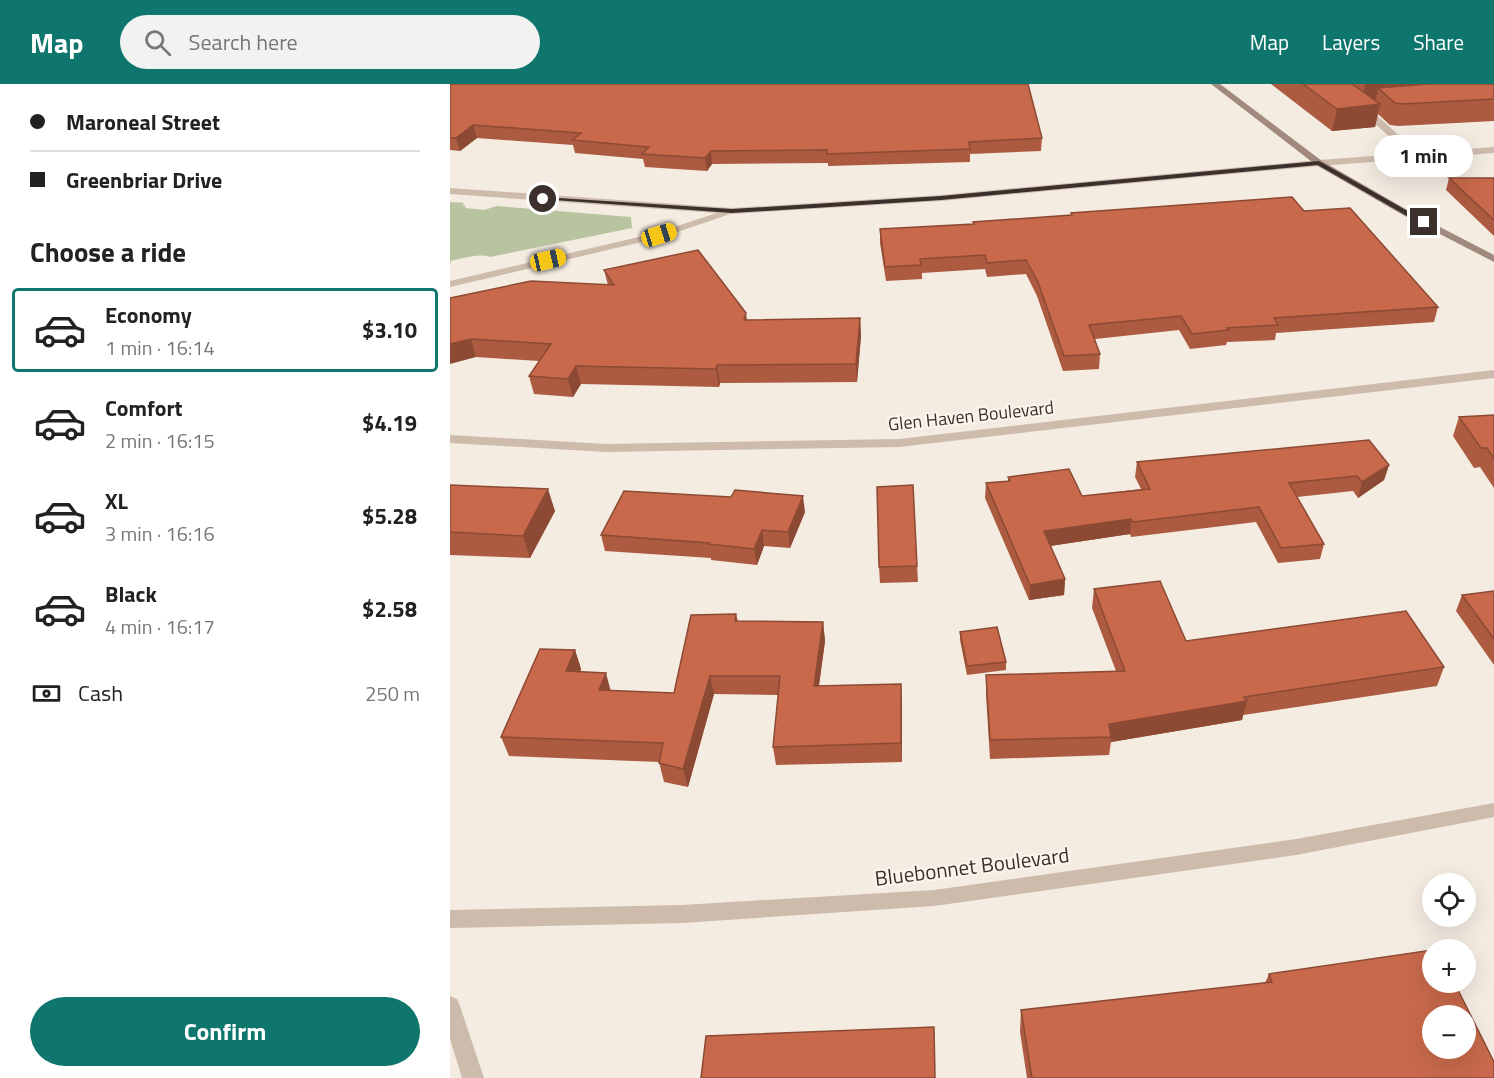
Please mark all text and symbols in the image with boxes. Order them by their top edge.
search box [120,15,540,69]
text: Map [30,21,84,64]
text: Search here [189,25,298,59]
icon: search [141,26,174,59]
text: Map [1250,26,1289,58]
text: Layers [1322,26,1380,58]
text: Share [1413,26,1464,58]
text: Maroneal Street [66,105,220,139]
callout: 1 min [1374,135,1474,177]
text: 1 min [1399,140,1448,171]
text: Greenbriar Drive [66,163,222,197]
route start [529,185,556,212]
route end [1410,208,1437,235]
car [639,221,679,249]
text: Choose a ride [30,231,186,272]
car [528,247,568,273]
text: Economy [105,298,192,332]
icon: car [33,303,87,357]
text: $3.10 [362,313,417,347]
text: 1 min · 16:14 [105,332,215,363]
text: Comfort [105,391,183,425]
street label: Glen Haven Boulevard [887,393,1055,438]
icon: car [33,396,87,450]
text: $4.19 [362,406,417,440]
text: 2 min · 16:15 [105,425,215,456]
text: XL [105,484,128,518]
icon: car [33,489,87,543]
text: $5.28 [362,499,417,533]
text: 3 min · 16:16 [105,518,215,549]
text: Black [105,577,157,611]
icon: car [33,582,87,636]
text: $2.58 [362,592,417,626]
text: 4 min · 16:17 [105,611,215,642]
text: Cash [78,676,123,710]
icon: cash [30,677,63,710]
text: 250 m [365,678,420,709]
street label: Bluebonnet Boulevard [873,838,1071,894]
map controls [1422,873,1476,1059]
button: locate [1422,873,1476,927]
button: + [1422,939,1476,993]
button: Confirm [30,997,420,1066]
button: − [1422,1005,1476,1059]

